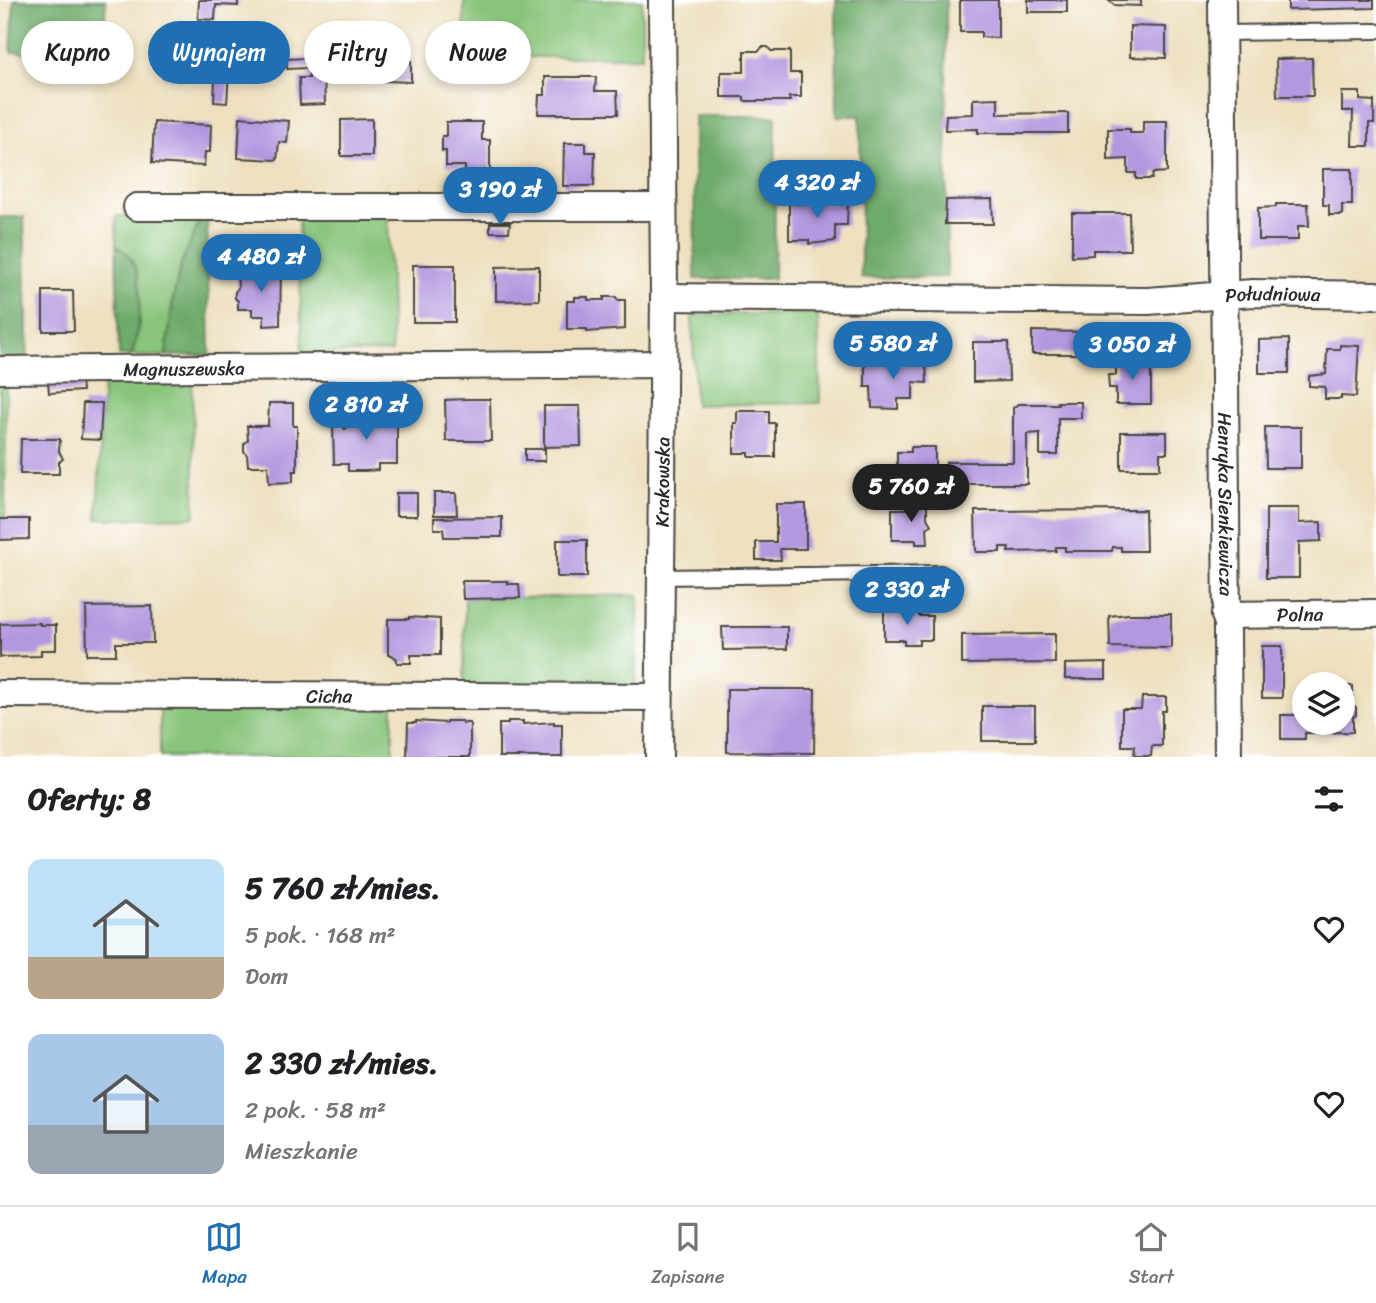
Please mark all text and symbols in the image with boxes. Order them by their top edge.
chip: Kupno [21,21,134,84]
chip: Wynajem [148,21,290,84]
chip: Filtry [304,21,411,84]
chip: Nowe [425,21,531,84]
pin: 4 320 zł [745,160,889,220]
text: 4 320 zł [774,162,860,203]
pin: 3 190 zł [428,168,572,227]
text: 3 190 zł [459,169,541,210]
pin: 4 480 zł [189,234,333,294]
text: 4 480 zł [217,236,305,277]
street label: Południowa [1224,277,1321,312]
pin: 5 580 zł [821,322,965,381]
pin: 3 050 zł [1060,322,1204,382]
text: 5 580 zł [850,323,936,364]
text: 3 050 zł [1089,324,1175,365]
street label: Magnuszewska [123,352,245,386]
pin: 2 810 zł [294,382,438,442]
text: 2 810 zł [325,384,407,425]
street label: Henryka Sienkiewicza [1208,412,1243,596]
street label: Krakowska [645,436,679,527]
pin: 5 760 zł [839,464,983,524]
text: 5 760 zł [868,466,954,507]
pin: 2 330 zł [835,568,979,627]
text: 2 330 zł [865,569,949,610]
street label: Polna [1277,598,1324,631]
map controls [1292,672,1355,735]
button: layers [1292,672,1355,735]
street label: Cicha [306,679,353,713]
text: Oferty: 8 [28,772,151,826]
icon: filters [1310,780,1348,818]
text: 5 760 zł/mies. [245,861,441,915]
icon: home [84,887,168,971]
icon: heart [1310,910,1348,948]
text: 5 pok. · 168 m² [245,915,396,956]
text: Dom [245,956,288,997]
text: 2 330 zł/mies. [245,1036,438,1090]
icon: home [84,1062,168,1146]
icon: heart [1310,1085,1348,1123]
text: 2 pok. · 58 m² [245,1090,386,1131]
text: Mieszkanie [245,1131,358,1172]
tab: Mapa [202,1218,247,1293]
tab: Zapisane [651,1218,724,1293]
tab: Start [1129,1218,1174,1293]

